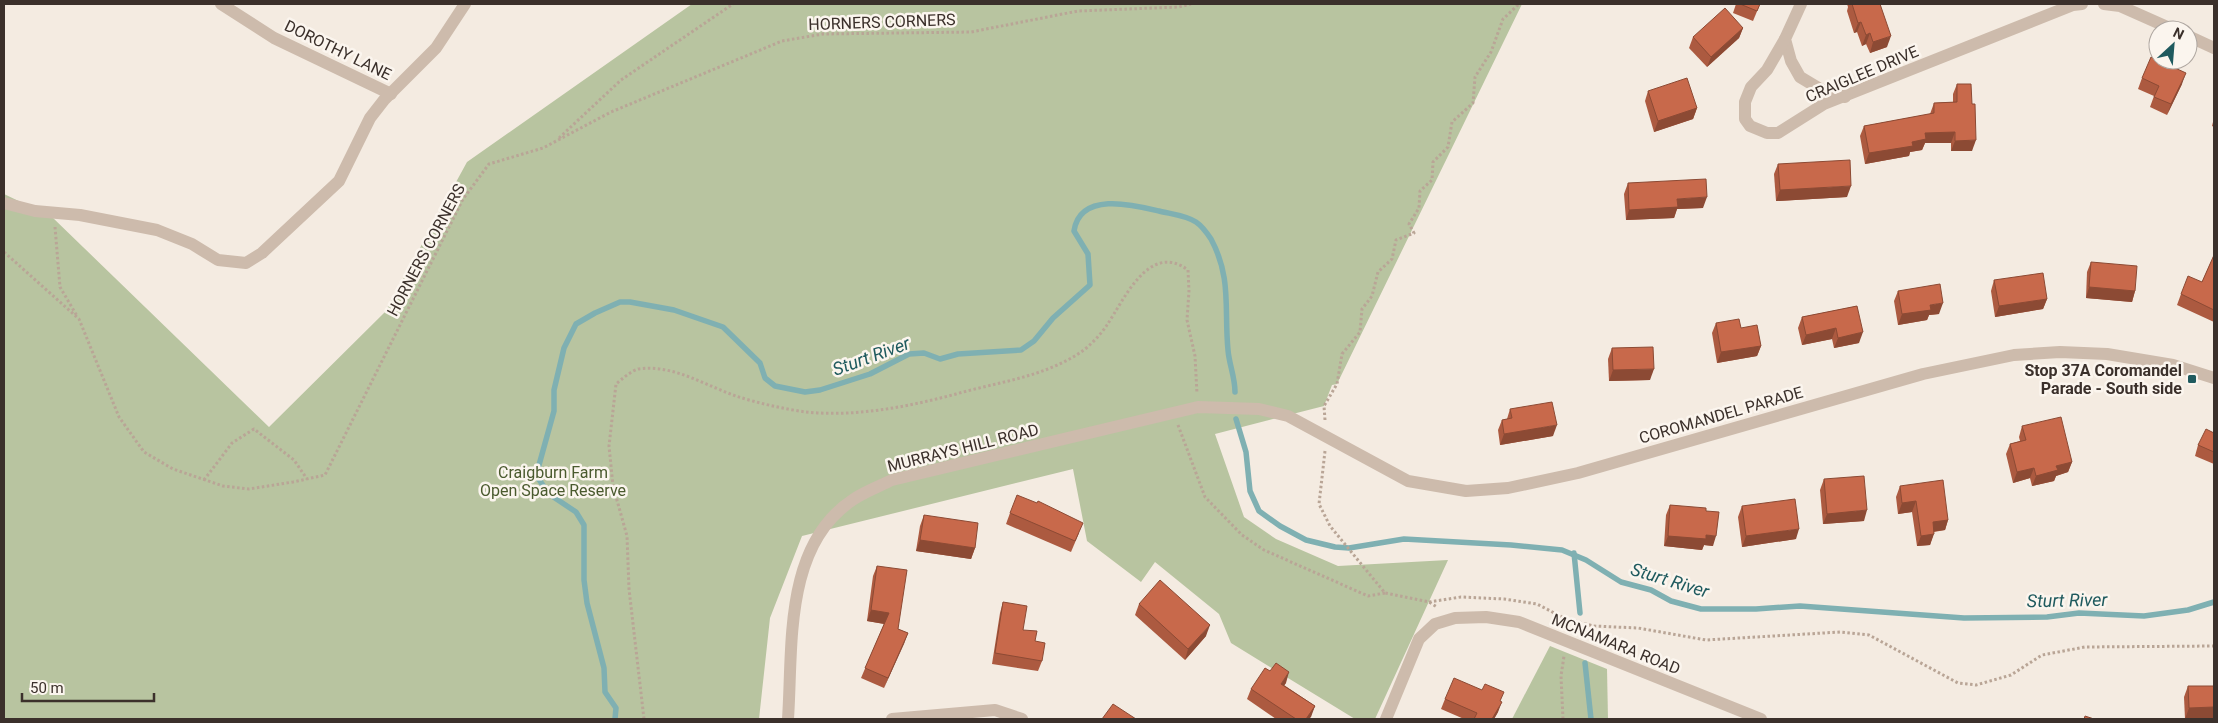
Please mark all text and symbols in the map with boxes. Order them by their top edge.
street label: HORNERS CORNERS [808,10,956,34]
street label: DOROTHY LANE [282,16,394,84]
north arrow [2148,20,2198,70]
text: N [2171,24,2187,43]
street label: CRAIGLEE DRIVE [1803,42,1921,106]
street label: HORNERS CORNERS [383,181,469,319]
water label: Sturt River [829,332,914,380]
place label: Stop 37A Coromandel Parade - South side [2024,361,2182,398]
marker: Stop 37A Coromandel Parade - South side [2186,373,2198,385]
street label: COROMANDEL PARADE [1637,382,1805,448]
street label: MURRAYS HILL ROAD [885,420,1041,476]
park label: Craigburn Farm Open Space Reserve [480,463,626,500]
water label: Sturt River [1628,558,1713,602]
water label: Sturt River [2026,589,2109,611]
street label: MCNAMARA ROAD [1549,610,1683,678]
scale bar [22,670,155,702]
text: 50 m [30,679,64,697]

